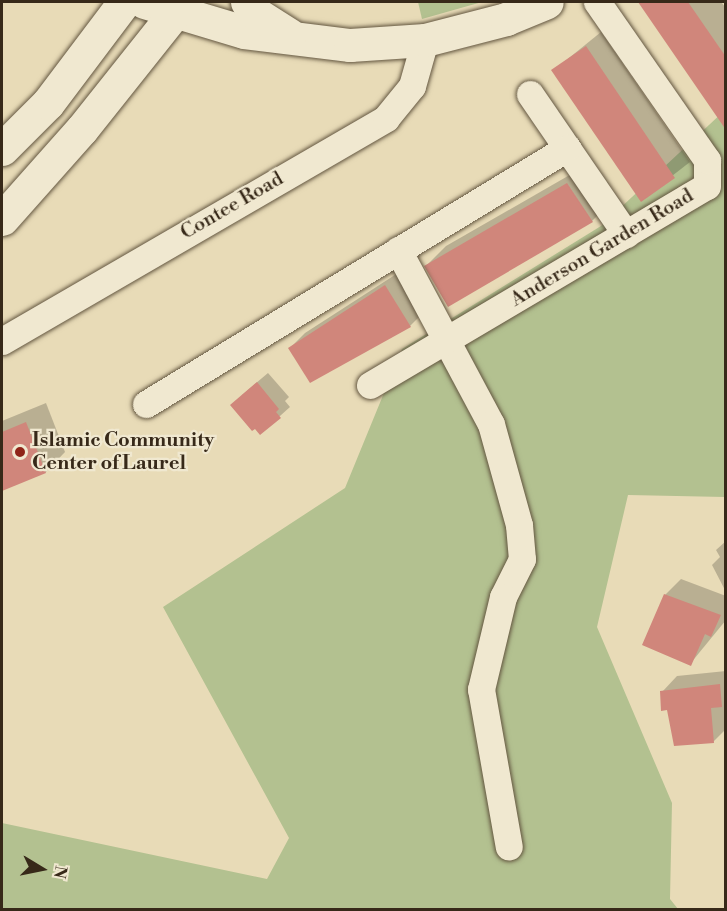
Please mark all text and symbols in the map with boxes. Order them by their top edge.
street label: Contee Road [176,167,288,245]
street label: Anderson Garden Road [506,184,698,312]
place label: Islamic Community Center of Laurel [32,428,214,475]
marker: Islamic Community Center of Laurel [13,445,27,459]
north arrow [12,839,72,899]
text: N [49,864,71,880]

